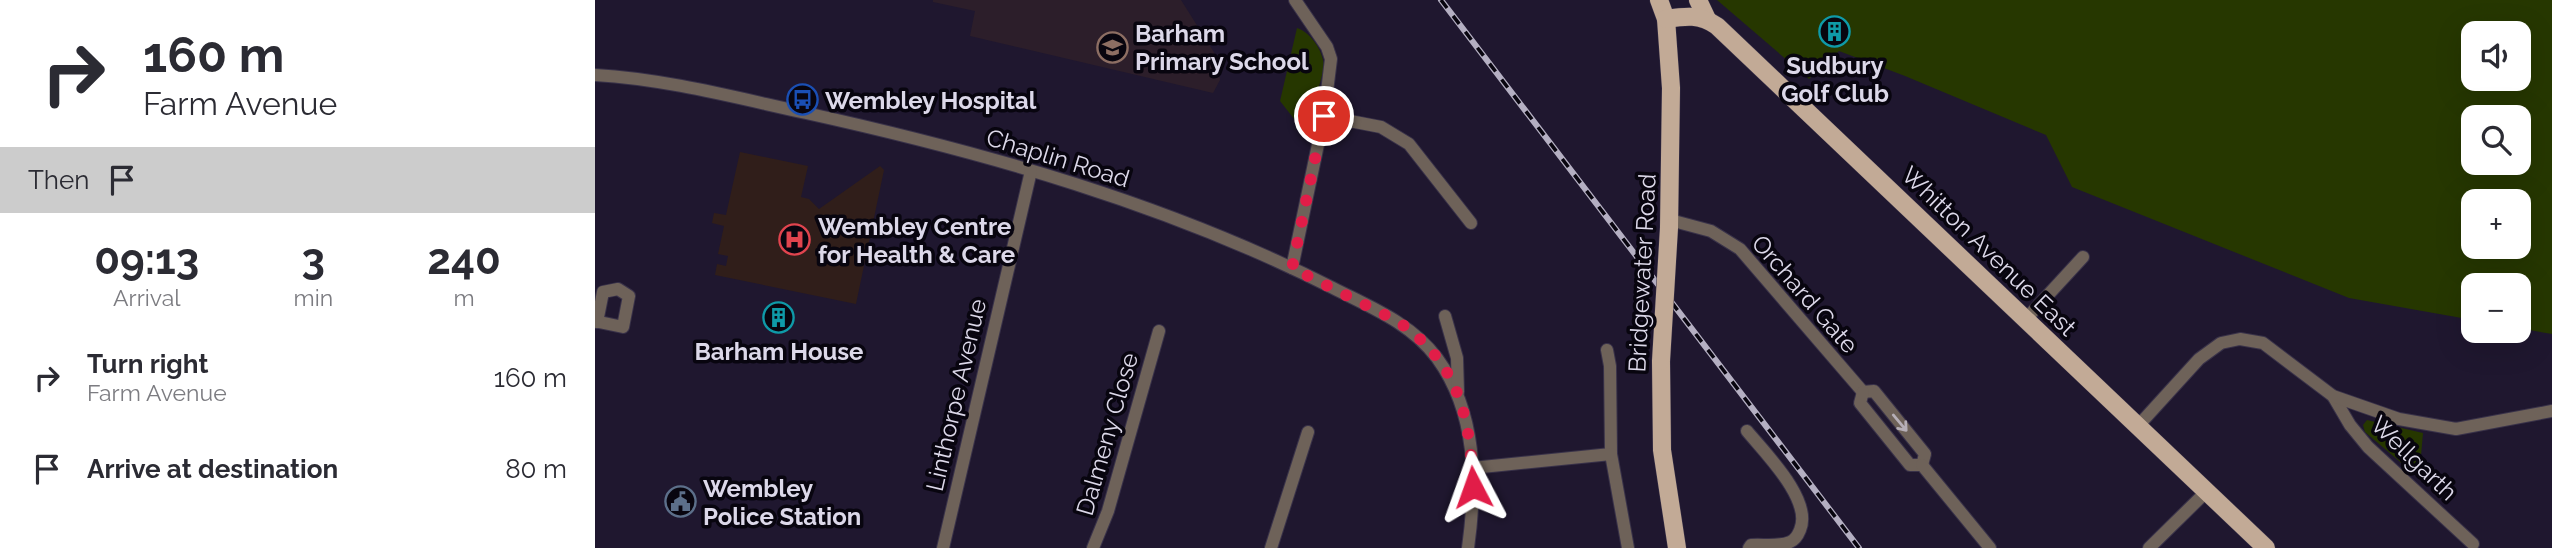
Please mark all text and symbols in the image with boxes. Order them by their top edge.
building icon: Sudbury Golf Club [1818,14,1852,48]
place label: Barham Primary School [1135,19,1309,76]
map controls [2461,21,2531,343]
button: sound [2461,21,2531,91]
text: 160 m [143,26,284,83]
icon: right [28,28,119,119]
school or university icon: Barham Primary School [1095,30,1129,64]
place label: Sudbury Golf Club [1781,51,1889,108]
bus stop icon: Wembley Hospital [785,83,819,117]
text: Farm Avenue [143,85,337,122]
place label: Wembley Hospital [825,86,1037,115]
pin [1294,86,1354,146]
icon: arrive [1305,97,1343,135]
button: search [2461,105,2531,175]
street label: Chaplin Road [983,123,1133,193]
street label: Whitton Avenue East [1896,160,2082,342]
icon: arrive [103,161,141,199]
text: Then [28,165,89,195]
street label: Bridgewater Road [1622,173,1662,373]
button: + [2461,189,2531,259]
place label: Wembley Centre for Health & Care [818,212,1015,269]
hospital icon: Wembley Centre for Health & Care [778,223,812,257]
street label: Orchard Gate [1746,229,1864,359]
text: 09:13 [94,235,199,284]
text: 3 [302,235,325,284]
text: 240 [427,235,501,284]
button: − [2461,273,2531,343]
text: Arrival [113,284,181,311]
text: min [294,284,333,311]
text: m [453,284,475,311]
street label: Linthorpe Avenue [920,296,992,494]
building icon: Barham House [762,300,796,334]
place label: Barham House [694,337,864,366]
text: Turn right [87,349,208,379]
street label: Dalmeny Close [1070,349,1144,519]
icon: right [28,359,66,397]
text: 160 m [494,363,567,393]
text: Farm Avenue [87,379,227,406]
street label: Wellgarth [2365,410,2463,506]
one-way arrow [1892,413,1908,431]
icon: arrive [28,450,66,488]
position arrow [1436,450,1510,524]
text: Arrive at destination [87,454,338,484]
text: 80 m [505,454,567,484]
place label: Wembley Police Station [703,474,861,531]
public building icon: Wembley Police Station [663,485,697,519]

